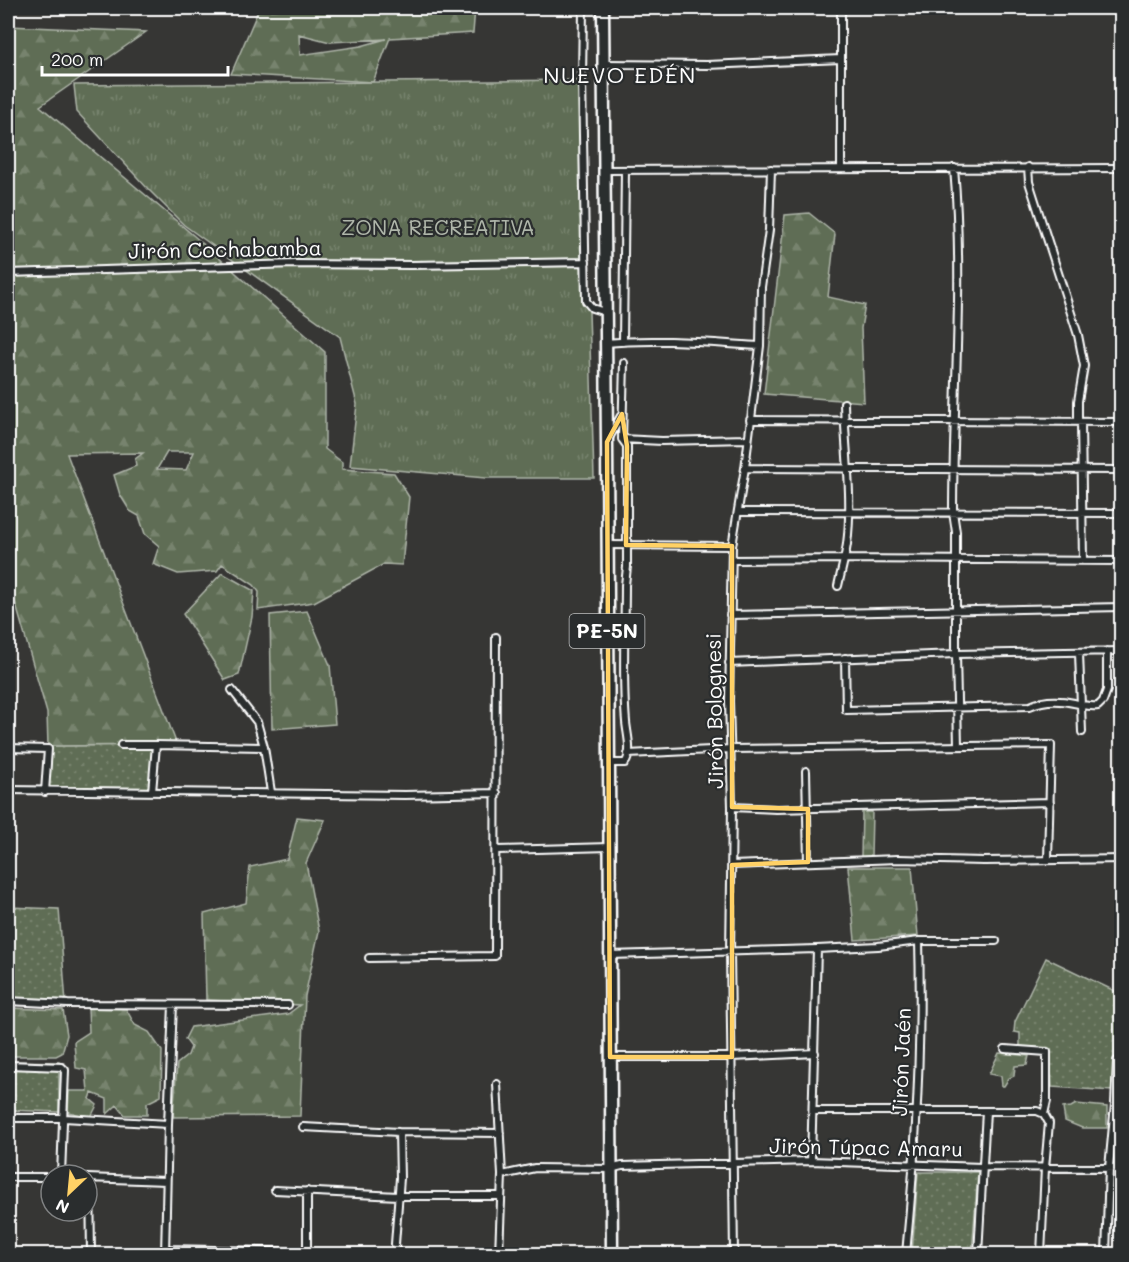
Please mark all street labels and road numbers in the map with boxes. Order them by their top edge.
street label: Jirón Cochabamba [128,233,322,264]
road number: PE-5N [570,614,644,648]
street label: Jirón Bolognesi [699,633,728,789]
street label: Jirón Jaén [885,1007,916,1117]
street label: Jirón Túpac Amaru [769,1131,963,1162]

